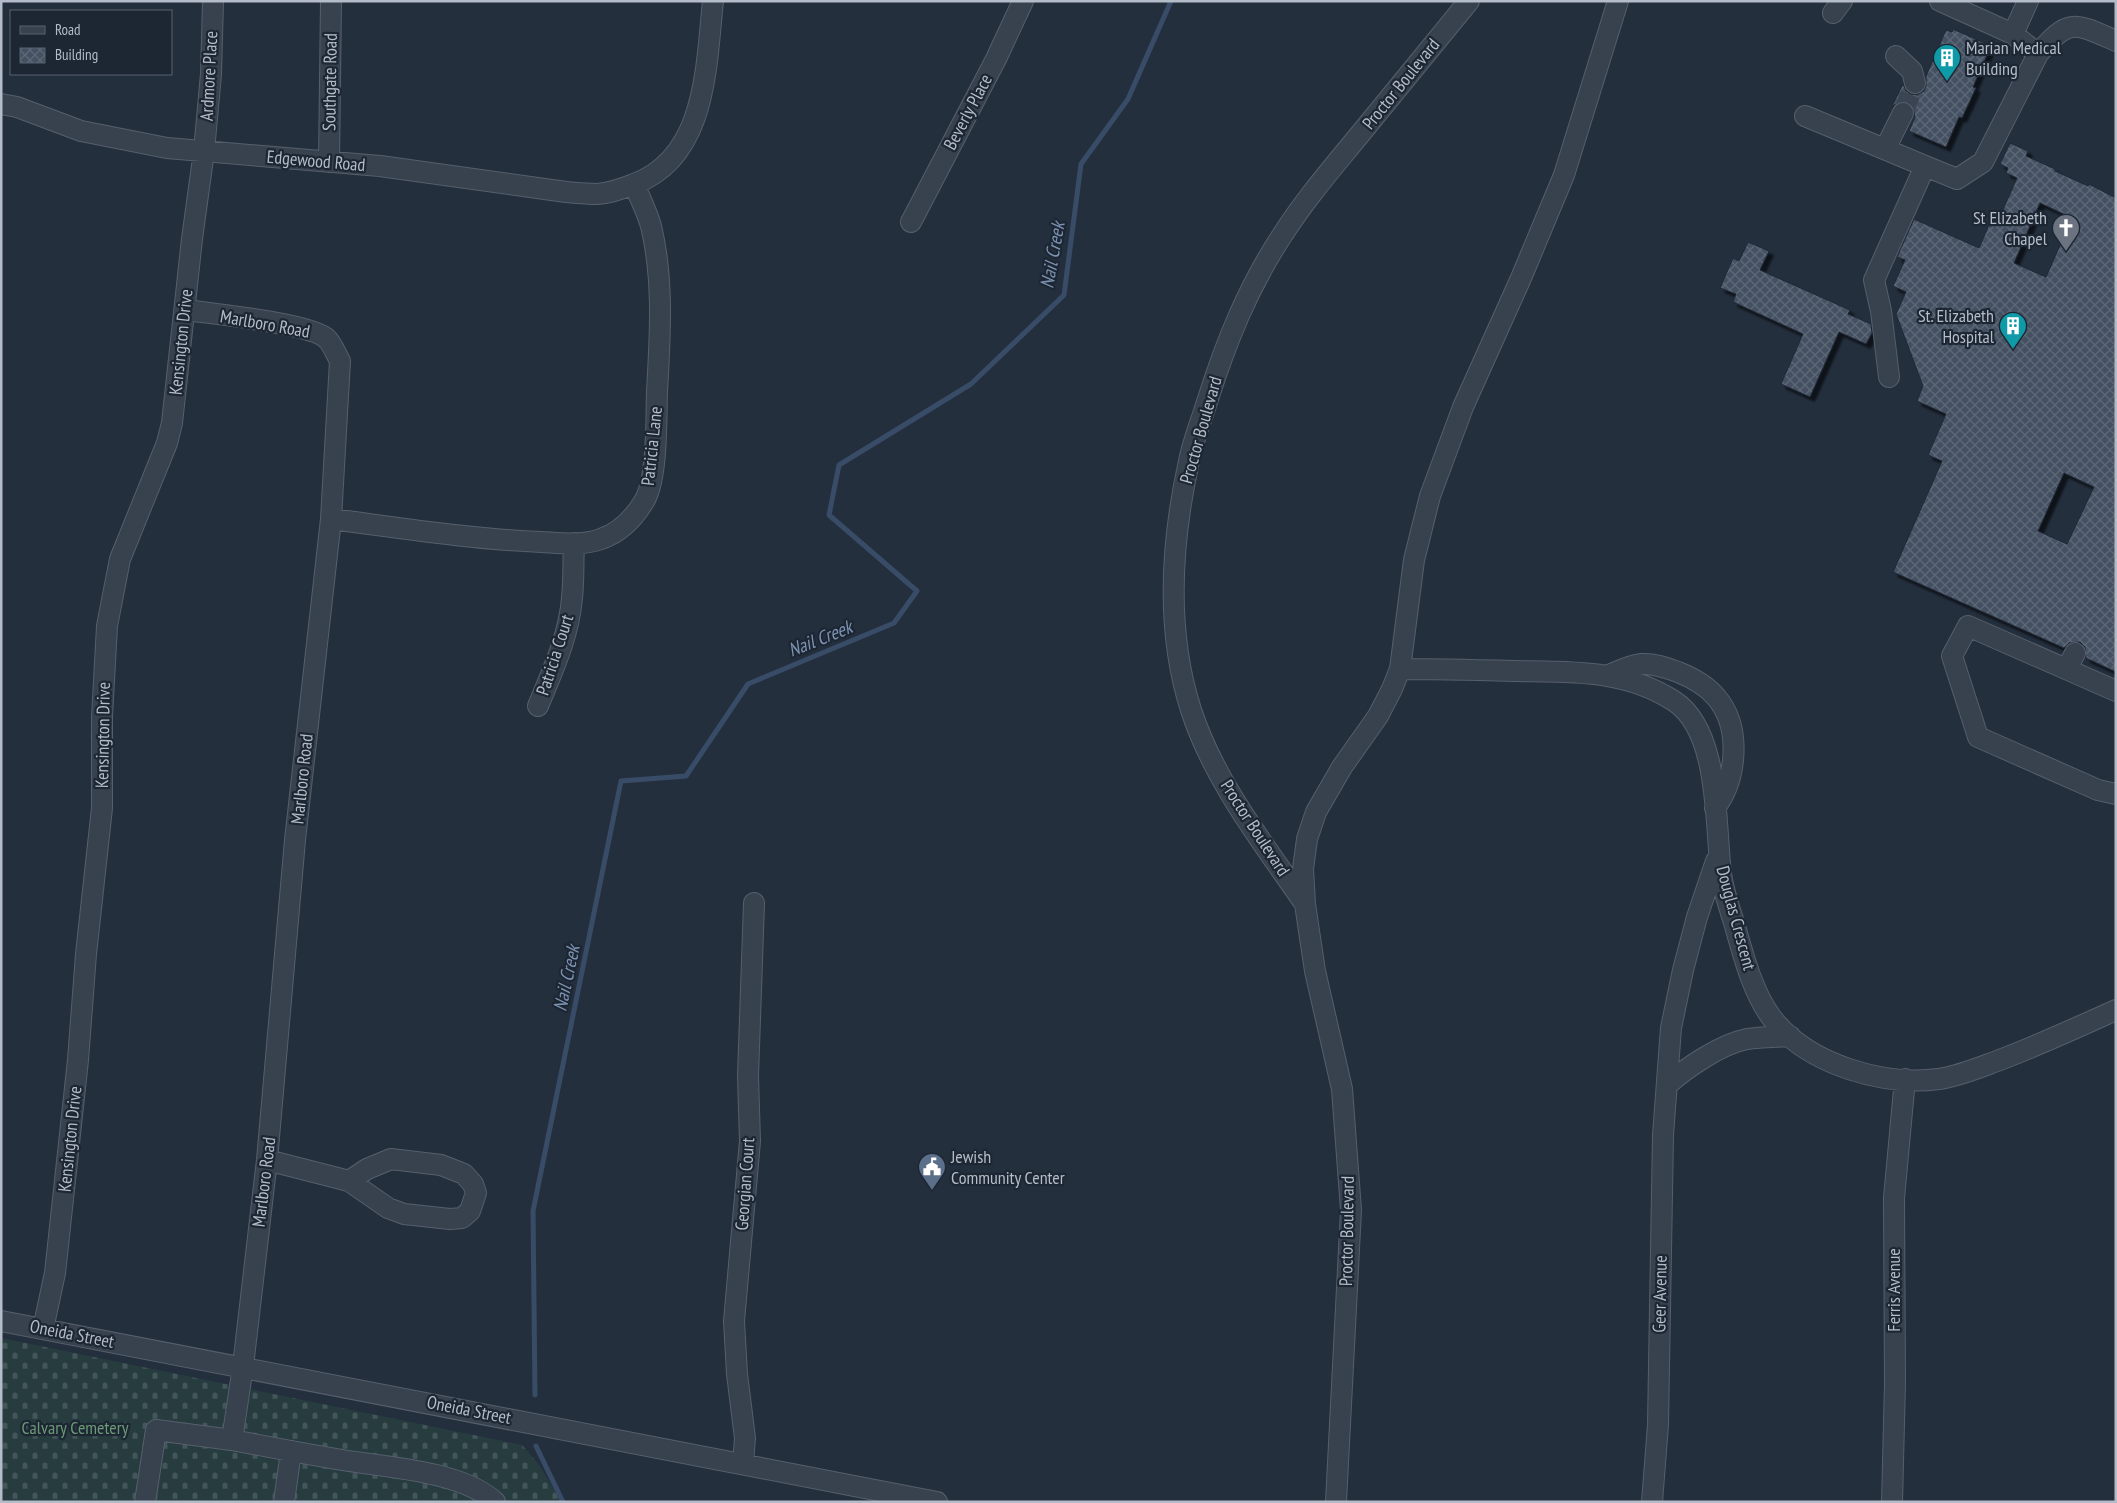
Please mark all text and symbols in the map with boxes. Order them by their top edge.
legend [10,10,172,75]
text: Road [55,20,81,39]
street label: Ardmore Place [195,30,222,121]
street label: Southgate Road [317,33,342,131]
street label: Proctor Boulevard [1357,34,1444,134]
place label: Marian Medical Building [1966,36,2062,80]
building icon: Marian Medical Building [1932,43,1962,82]
text: Building [55,45,98,64]
street label: Beverly Place [938,70,997,153]
street label: Edgewood Road [266,145,366,176]
place label: St Elizabeth Chapel [1973,206,2048,250]
church icon: St Elizabeth Chapel [2051,213,2081,252]
water label: Nail Creek [1034,217,1070,290]
street label: Kensington Drive [164,288,197,396]
street label: Marlboro Road [218,304,312,343]
place label: St. Elizabeth Hospital [1918,304,1995,348]
building icon: St. Elizabeth Hospital [1998,311,2028,350]
street label: Proctor Boulevard [1174,374,1227,486]
street label: Patricia Lane [636,405,667,487]
street label: Patricia Court [531,611,578,698]
water label: Nail Creek [784,613,858,662]
street label: Kensington Drive [90,682,115,788]
street label: Marlboro Road [285,733,318,825]
street label: Proctor Boulevard [1216,775,1295,880]
street label: Douglas Crescent [1712,863,1761,973]
water label: Nail Creek [547,940,585,1013]
street label: Kensington Drive [53,1085,86,1193]
street label: Marlboro Road [247,1136,280,1228]
street label: Georgian Court [730,1137,759,1231]
place label: Jewish Community Center [950,1145,1065,1189]
public building icon: Jewish Community Center [917,1152,947,1191]
street label: Proctor Boulevard [1334,1176,1359,1286]
street label: Ferris Avenue [1882,1248,1905,1332]
street label: Geer Avenue [1647,1255,1672,1333]
street label: Oneida Street [28,1314,116,1353]
street label: Oneida Street [425,1390,513,1429]
park label: Calvary Cemetery [22,1416,129,1439]

